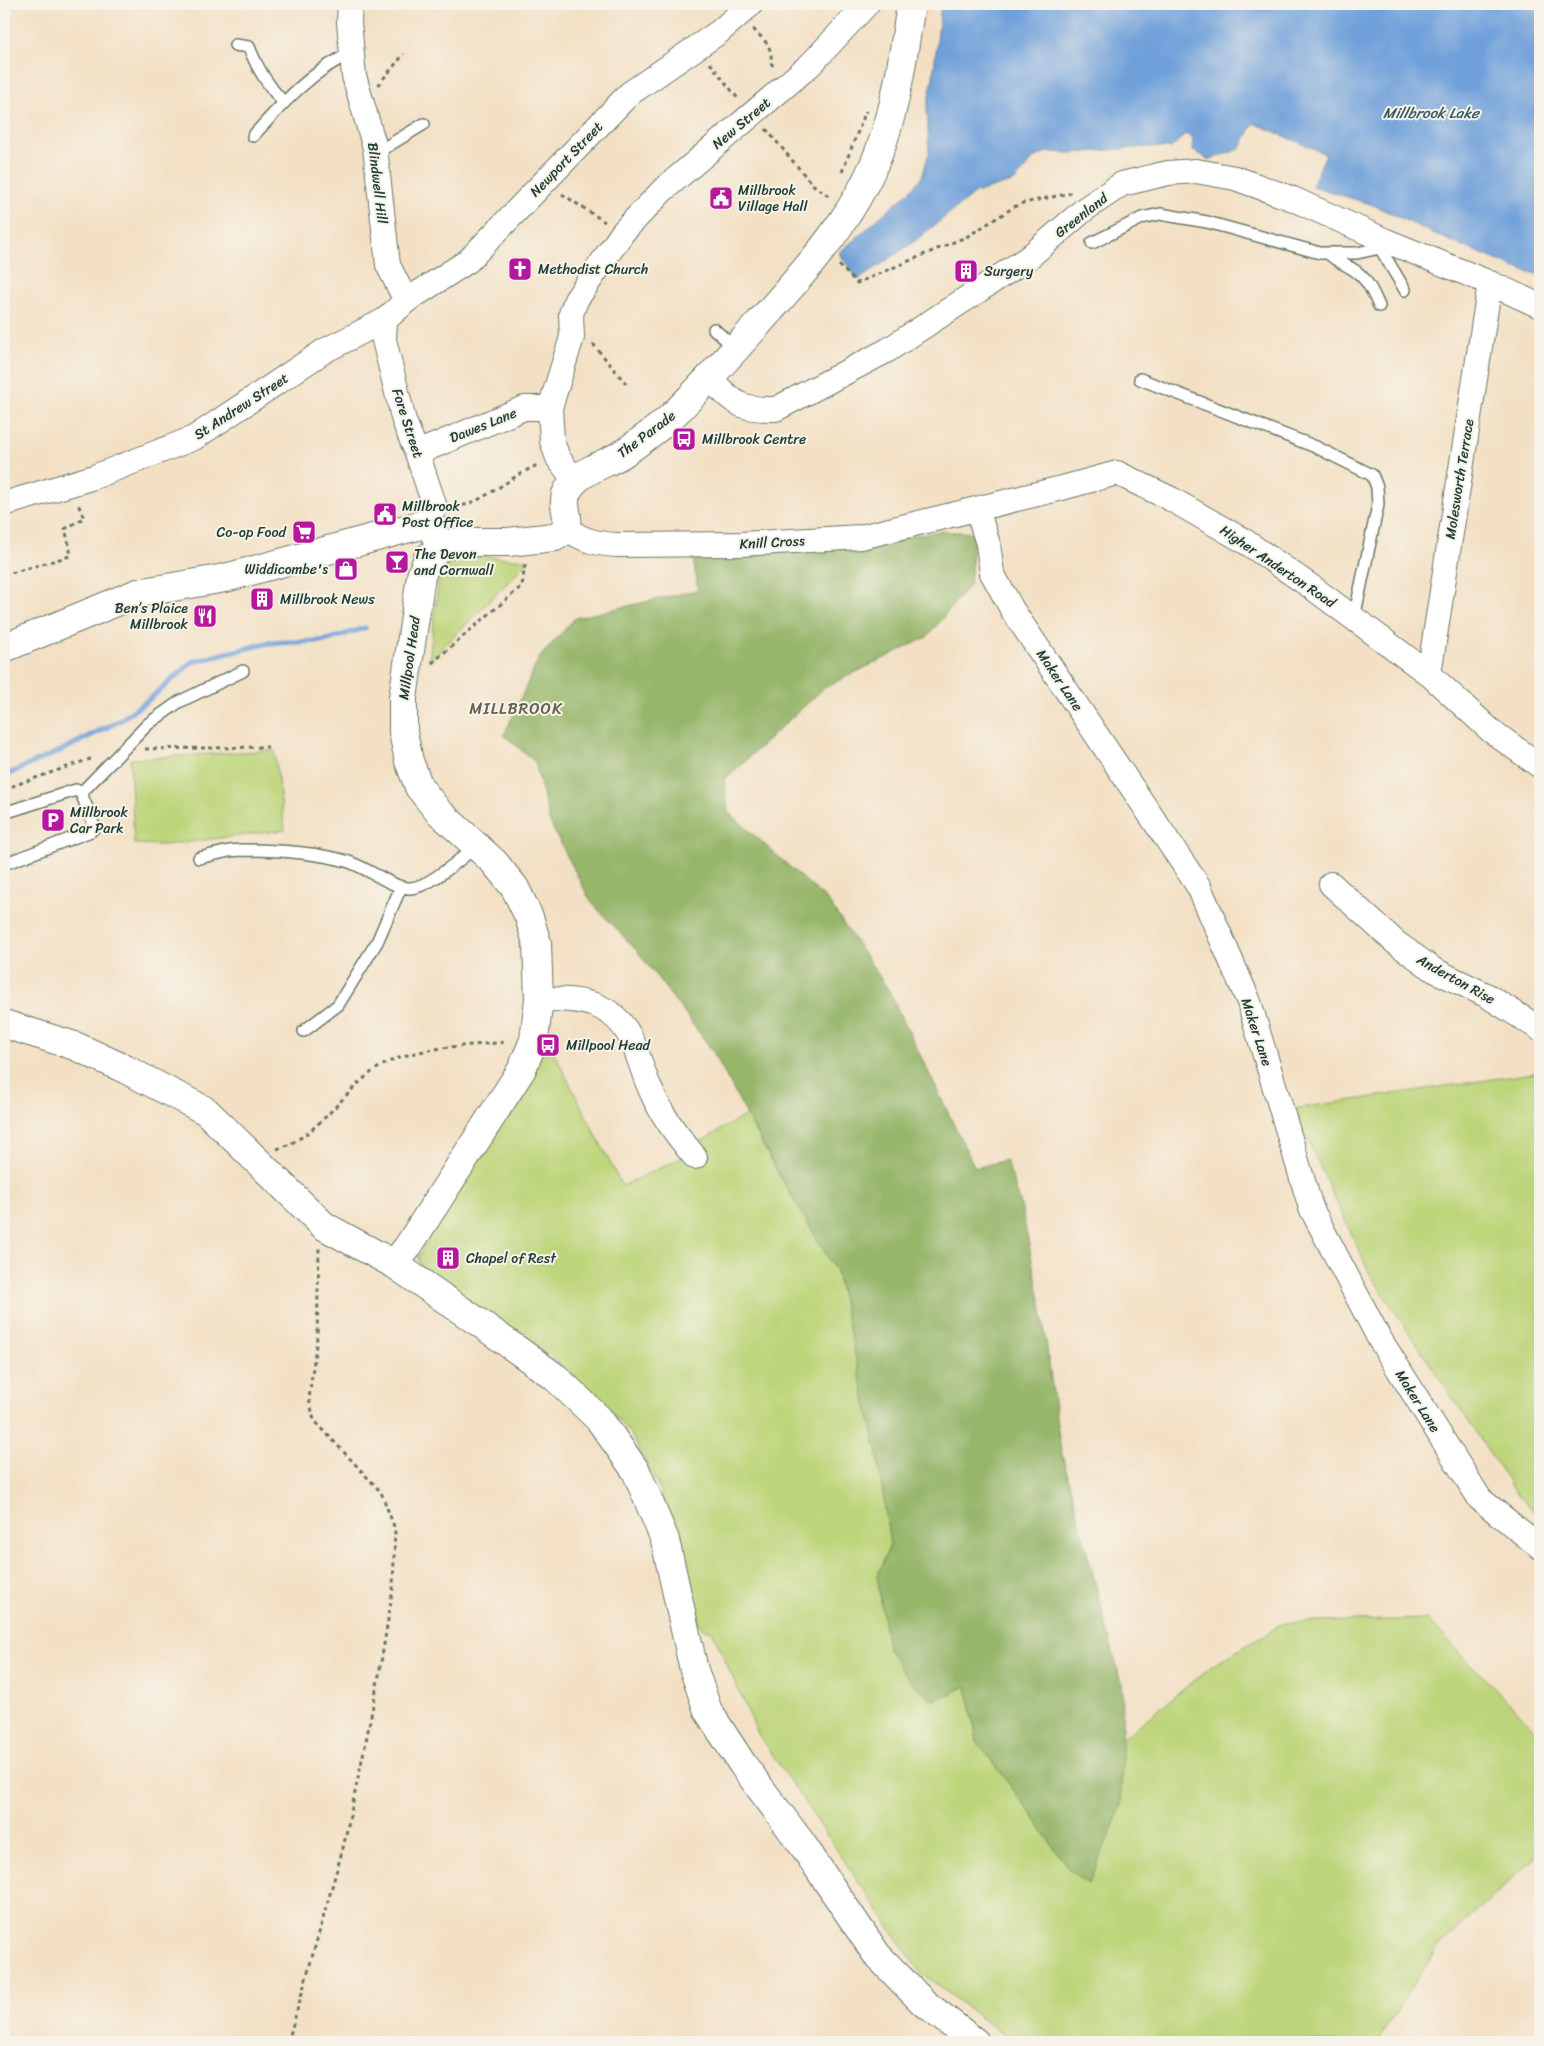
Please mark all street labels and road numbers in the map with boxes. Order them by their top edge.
street label: New Street [706,91,777,156]
street label: Newport Street [523,116,609,203]
street label: Blindwell Hill [360,141,395,226]
street label: Greenland [1049,185,1115,244]
street label: St Andrew Street [189,366,294,447]
street label: Fore Street [385,385,431,461]
street label: Dawes Lane [446,401,521,450]
street label: The Parade [611,404,681,465]
street label: Molesworth Terrace [1438,417,1481,541]
street label: Higher Anderton Road [1214,518,1342,616]
street label: Knill Cross [739,528,806,557]
street label: Millpool Head [391,613,428,701]
street label: Maker Lane [1029,644,1090,717]
street label: Anderton Rise [1411,947,1500,1011]
street label: Maker Lane [1234,995,1279,1070]
street label: Maker Lane [1388,1365,1447,1438]

